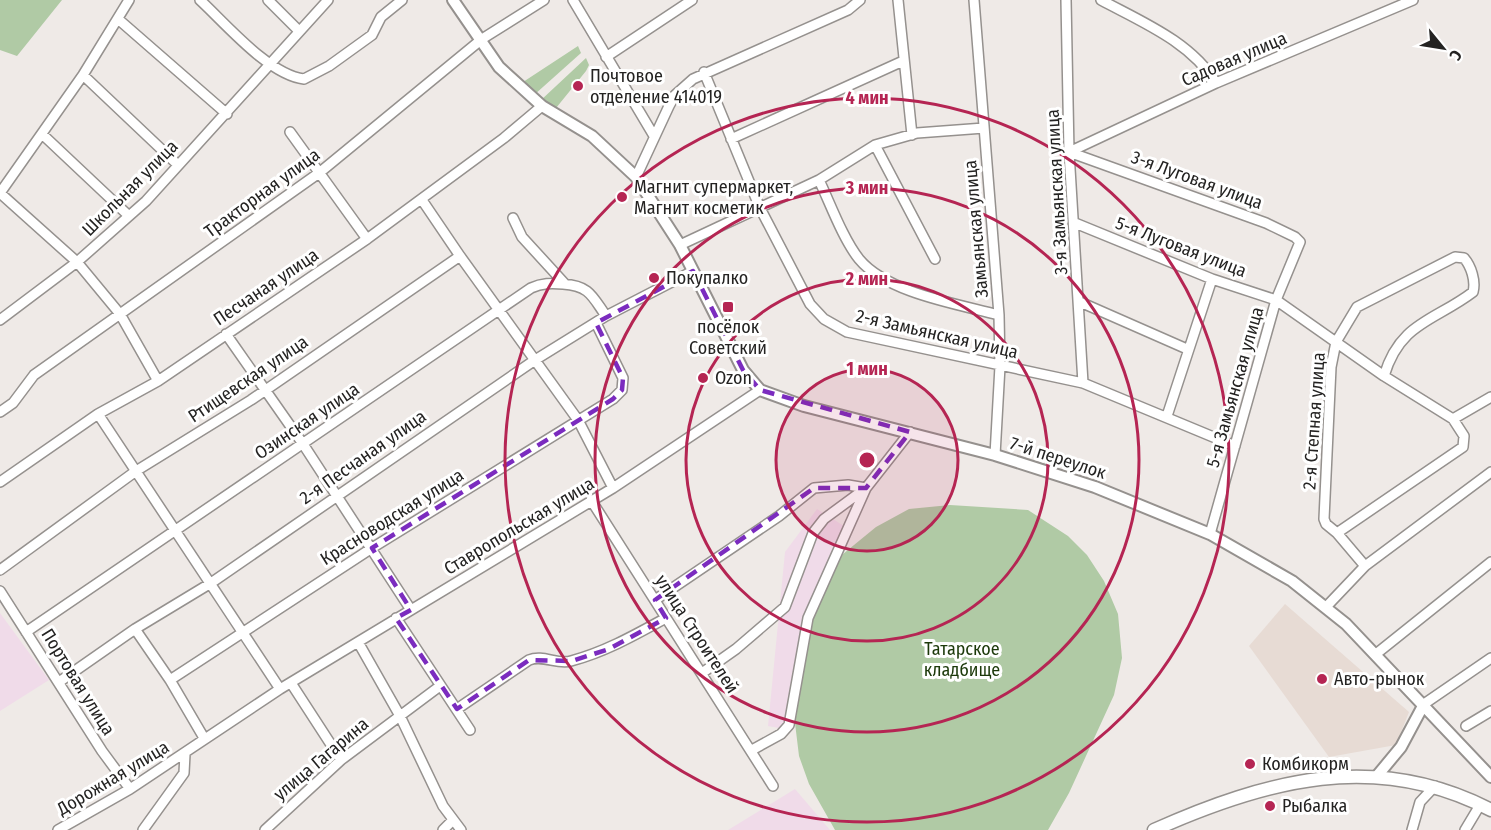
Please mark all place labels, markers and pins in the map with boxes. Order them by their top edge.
place label: Почтовое отделение 414019 [590,65,722,108]
marker: Почтовое отделение 414019 [571,79,585,93]
place label: Магнит супермаркет, Магнит косметик [634,176,793,219]
marker: Магнит супермаркет, Магнит косметик [615,190,629,204]
place label: Покупалко [666,267,748,289]
marker: Покупалко [647,271,661,285]
marker: посёлок Советский [721,300,735,314]
place label: посёлок Советский [689,316,767,359]
place label: Ozon [715,367,752,389]
marker: Ozon [696,371,710,385]
centre of rings [857,450,877,470]
place label: Авто-рынок [1334,668,1425,690]
marker: Авто-рынок [1315,672,1329,686]
place label: Комбикорм [1262,753,1349,775]
marker: Комбикорм [1243,757,1257,771]
place label: Рыбалка [1282,795,1347,817]
marker: Рыбалка [1263,799,1277,813]

